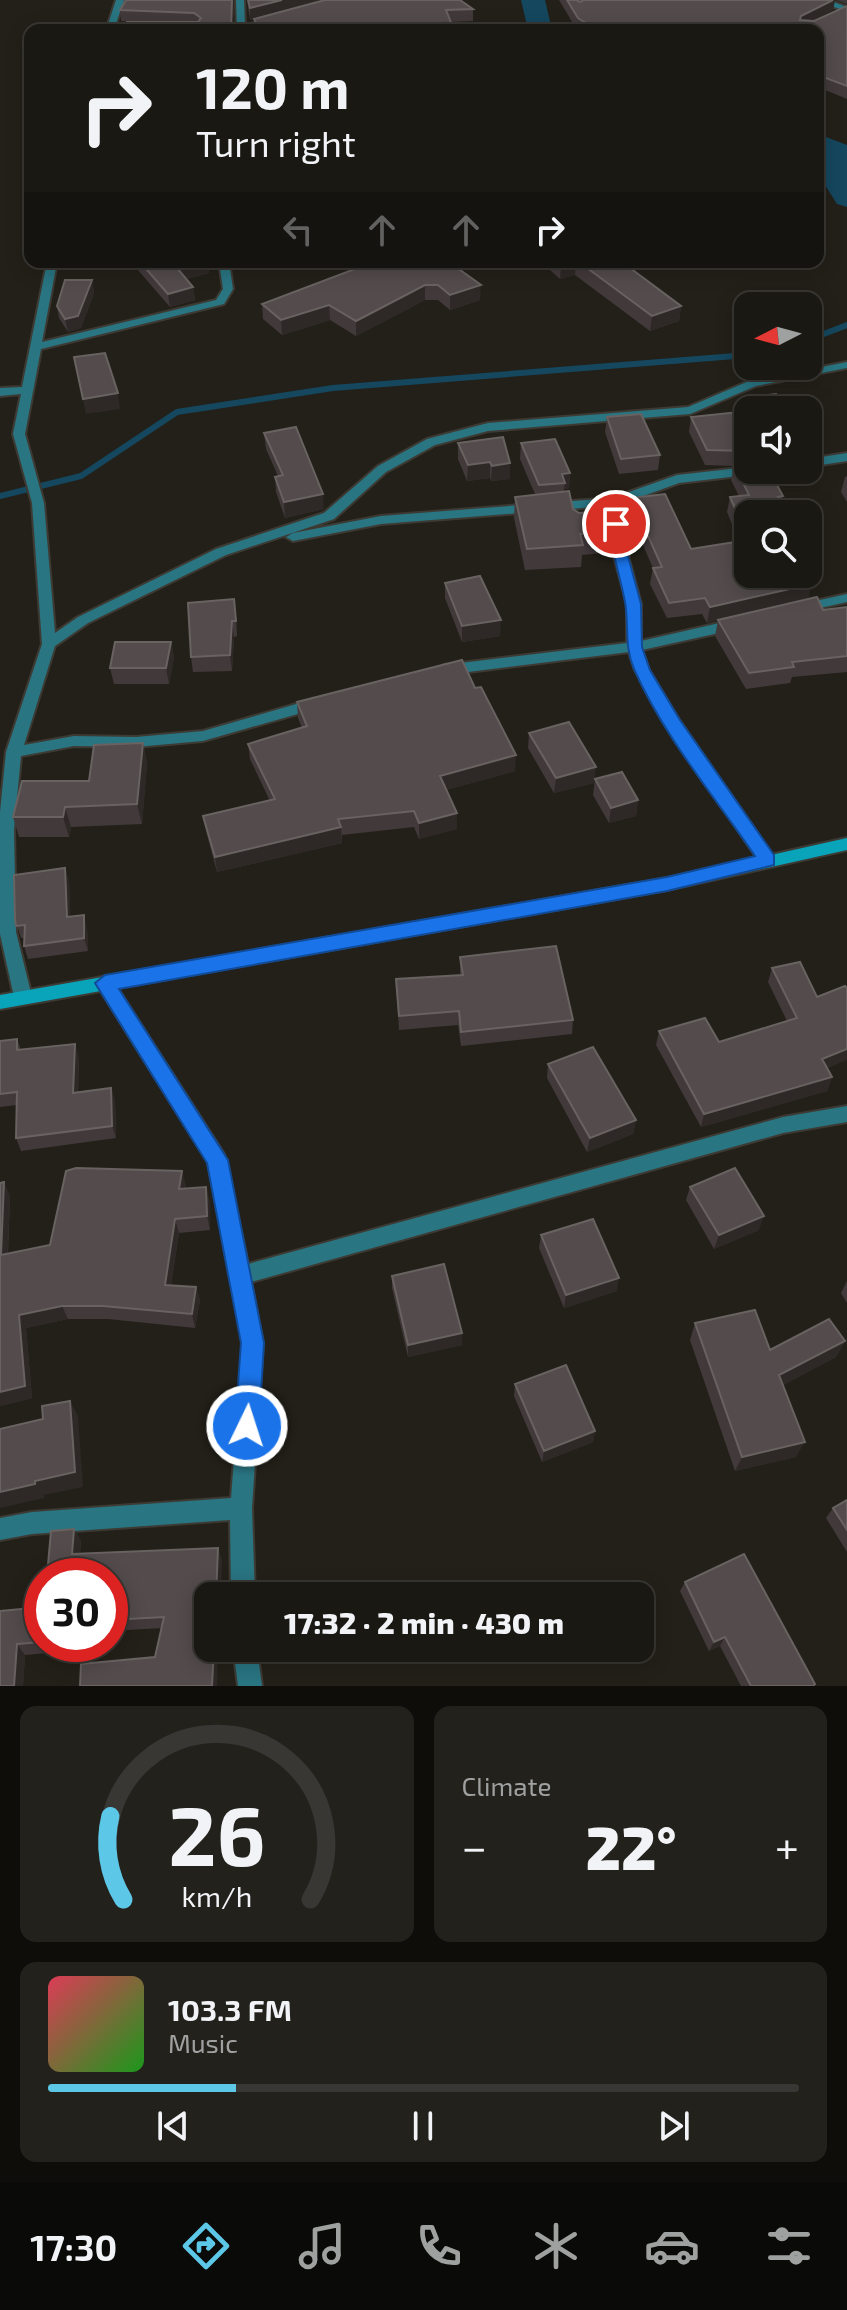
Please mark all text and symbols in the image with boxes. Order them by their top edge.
text: 120 m [196,53,350,120]
icon: right [64,56,168,160]
text: Turn right [196,121,356,164]
icon: left [276,208,320,252]
icon: ahead [360,208,404,252]
icon: ahead [444,208,488,252]
icon: right [528,208,572,252]
north arrow [734,292,822,380]
map controls [734,292,822,588]
button: sound [734,396,822,484]
pin [582,490,650,558]
button: search [734,500,822,588]
icon: arrive [594,502,638,546]
position arrow [205,1384,289,1468]
speed limit sign: 30 [24,1558,128,1662]
text: 17:32 · 2 min · 430 m [284,1604,564,1640]
text: Climate [462,1770,551,1801]
text: 26 [168,1783,265,1883]
text: 22° [586,1810,676,1882]
text: − [462,1819,487,1872]
text: + [775,1819,799,1872]
text: km/h [181,1878,252,1913]
text: 103.3 FM [168,1991,292,2027]
text: Music [168,2027,238,2058]
icon: previous [151,2104,195,2148]
icon: pause [401,2104,445,2148]
icon: next [652,2104,696,2148]
icon: directions [178,2218,234,2274]
icon: music [294,2218,350,2274]
icon: phone [411,2218,467,2274]
icon: climate [528,2218,584,2274]
icon: car [644,2218,700,2274]
icon: filters [761,2218,817,2274]
text: 17:30 [30,2225,117,2268]

